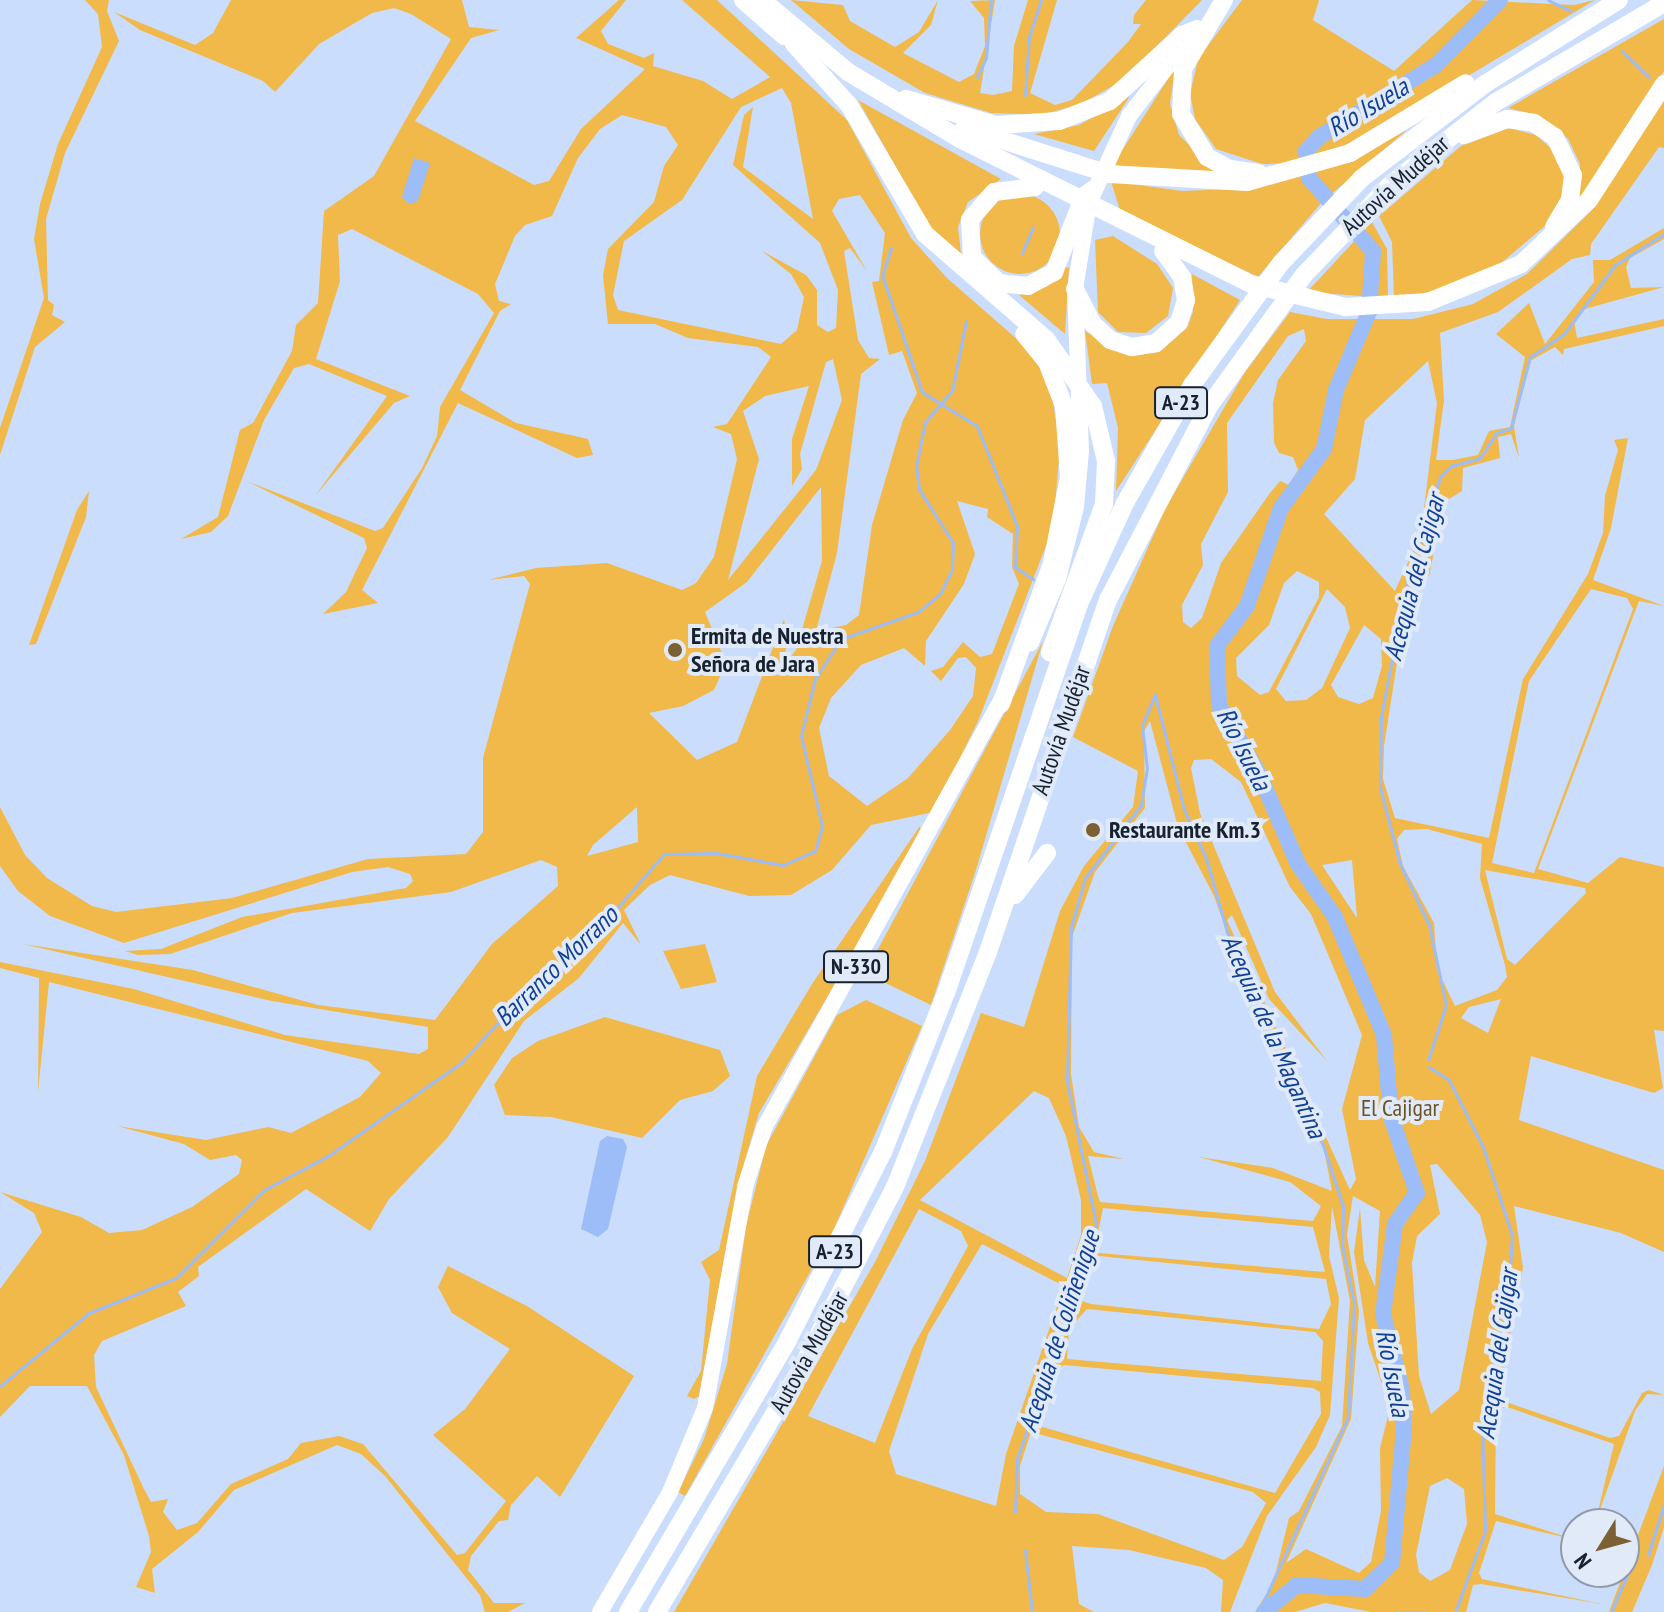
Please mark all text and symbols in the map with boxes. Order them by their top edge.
water label: Río Isuela [1322,71,1414,143]
street label: Autovía Mudéjar [1335,129,1455,241]
road number: A-23 [1153,385,1209,421]
water label: Acequia del Cajigar [1377,490,1451,664]
place label: Ermita de Nuestra Señora de Jara [691,622,844,678]
marker: Ermita de Nuestra Señora de Jara [666,641,684,659]
street label: Autovía Mudéjar [1025,662,1097,798]
water label: Río Isuela [1210,703,1278,795]
place label: Restaurante Km.3 [1109,816,1261,844]
marker: Restaurante Km.3 [1084,821,1102,839]
water label: Barranco Morrano [488,899,624,1033]
water label: Acequia de la Magantina [1215,929,1333,1143]
road number: N-330 [822,949,890,985]
park label: El Cajigar [1361,1094,1439,1122]
water label: Acequia de Coliñenigue [1012,1227,1106,1435]
road number: A-23 [807,1234,863,1270]
water label: Acequia del Cajigar [1470,1267,1524,1441]
street label: Autovía Mudéjar [764,1286,854,1418]
water label: Río Isuela [1369,1327,1417,1419]
north arrow [1560,1508,1640,1588]
text: N [1568,1548,1597,1574]

